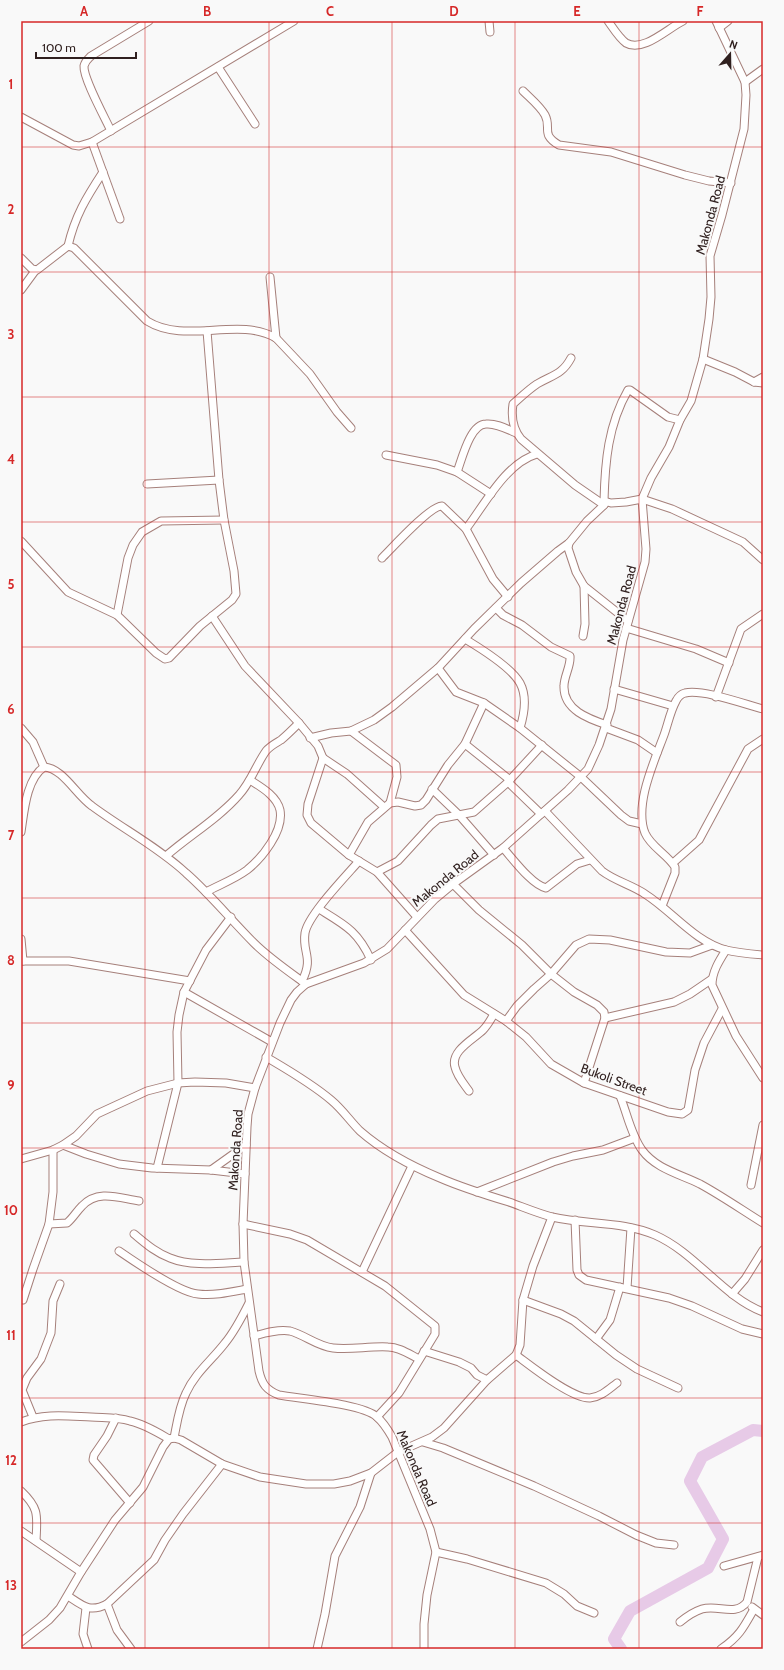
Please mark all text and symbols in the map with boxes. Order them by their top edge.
text: A [80,3,89,19]
text: B [203,3,211,19]
text: C [326,3,334,19]
text: D [449,3,459,19]
text: E [573,3,581,19]
text: F [697,3,704,19]
scale bar [36,34,136,60]
north arrow [710,34,750,74]
text: N [727,37,739,53]
text: 100 m [42,40,76,55]
text: 1 [9,76,13,92]
street label: Makonda Road [692,174,728,256]
text: 2 [8,201,15,217]
text: 3 [7,326,15,342]
text: 4 [7,451,15,467]
street label: Makonda Road [603,564,639,646]
text: 5 [8,576,15,592]
text: 6 [7,701,15,717]
text: 7 [8,827,15,843]
street label: Makonda Road [408,846,482,910]
text: 8 [7,952,15,968]
street label: Bukoli Street [579,1060,650,1099]
text: 9 [7,1077,15,1093]
street label: Makonda Road [224,1109,246,1191]
text: 10 [4,1202,18,1218]
text: 11 [6,1327,16,1343]
street label: Makonda Road [394,1427,440,1509]
text: 12 [5,1452,17,1468]
text: 13 [5,1577,17,1593]

